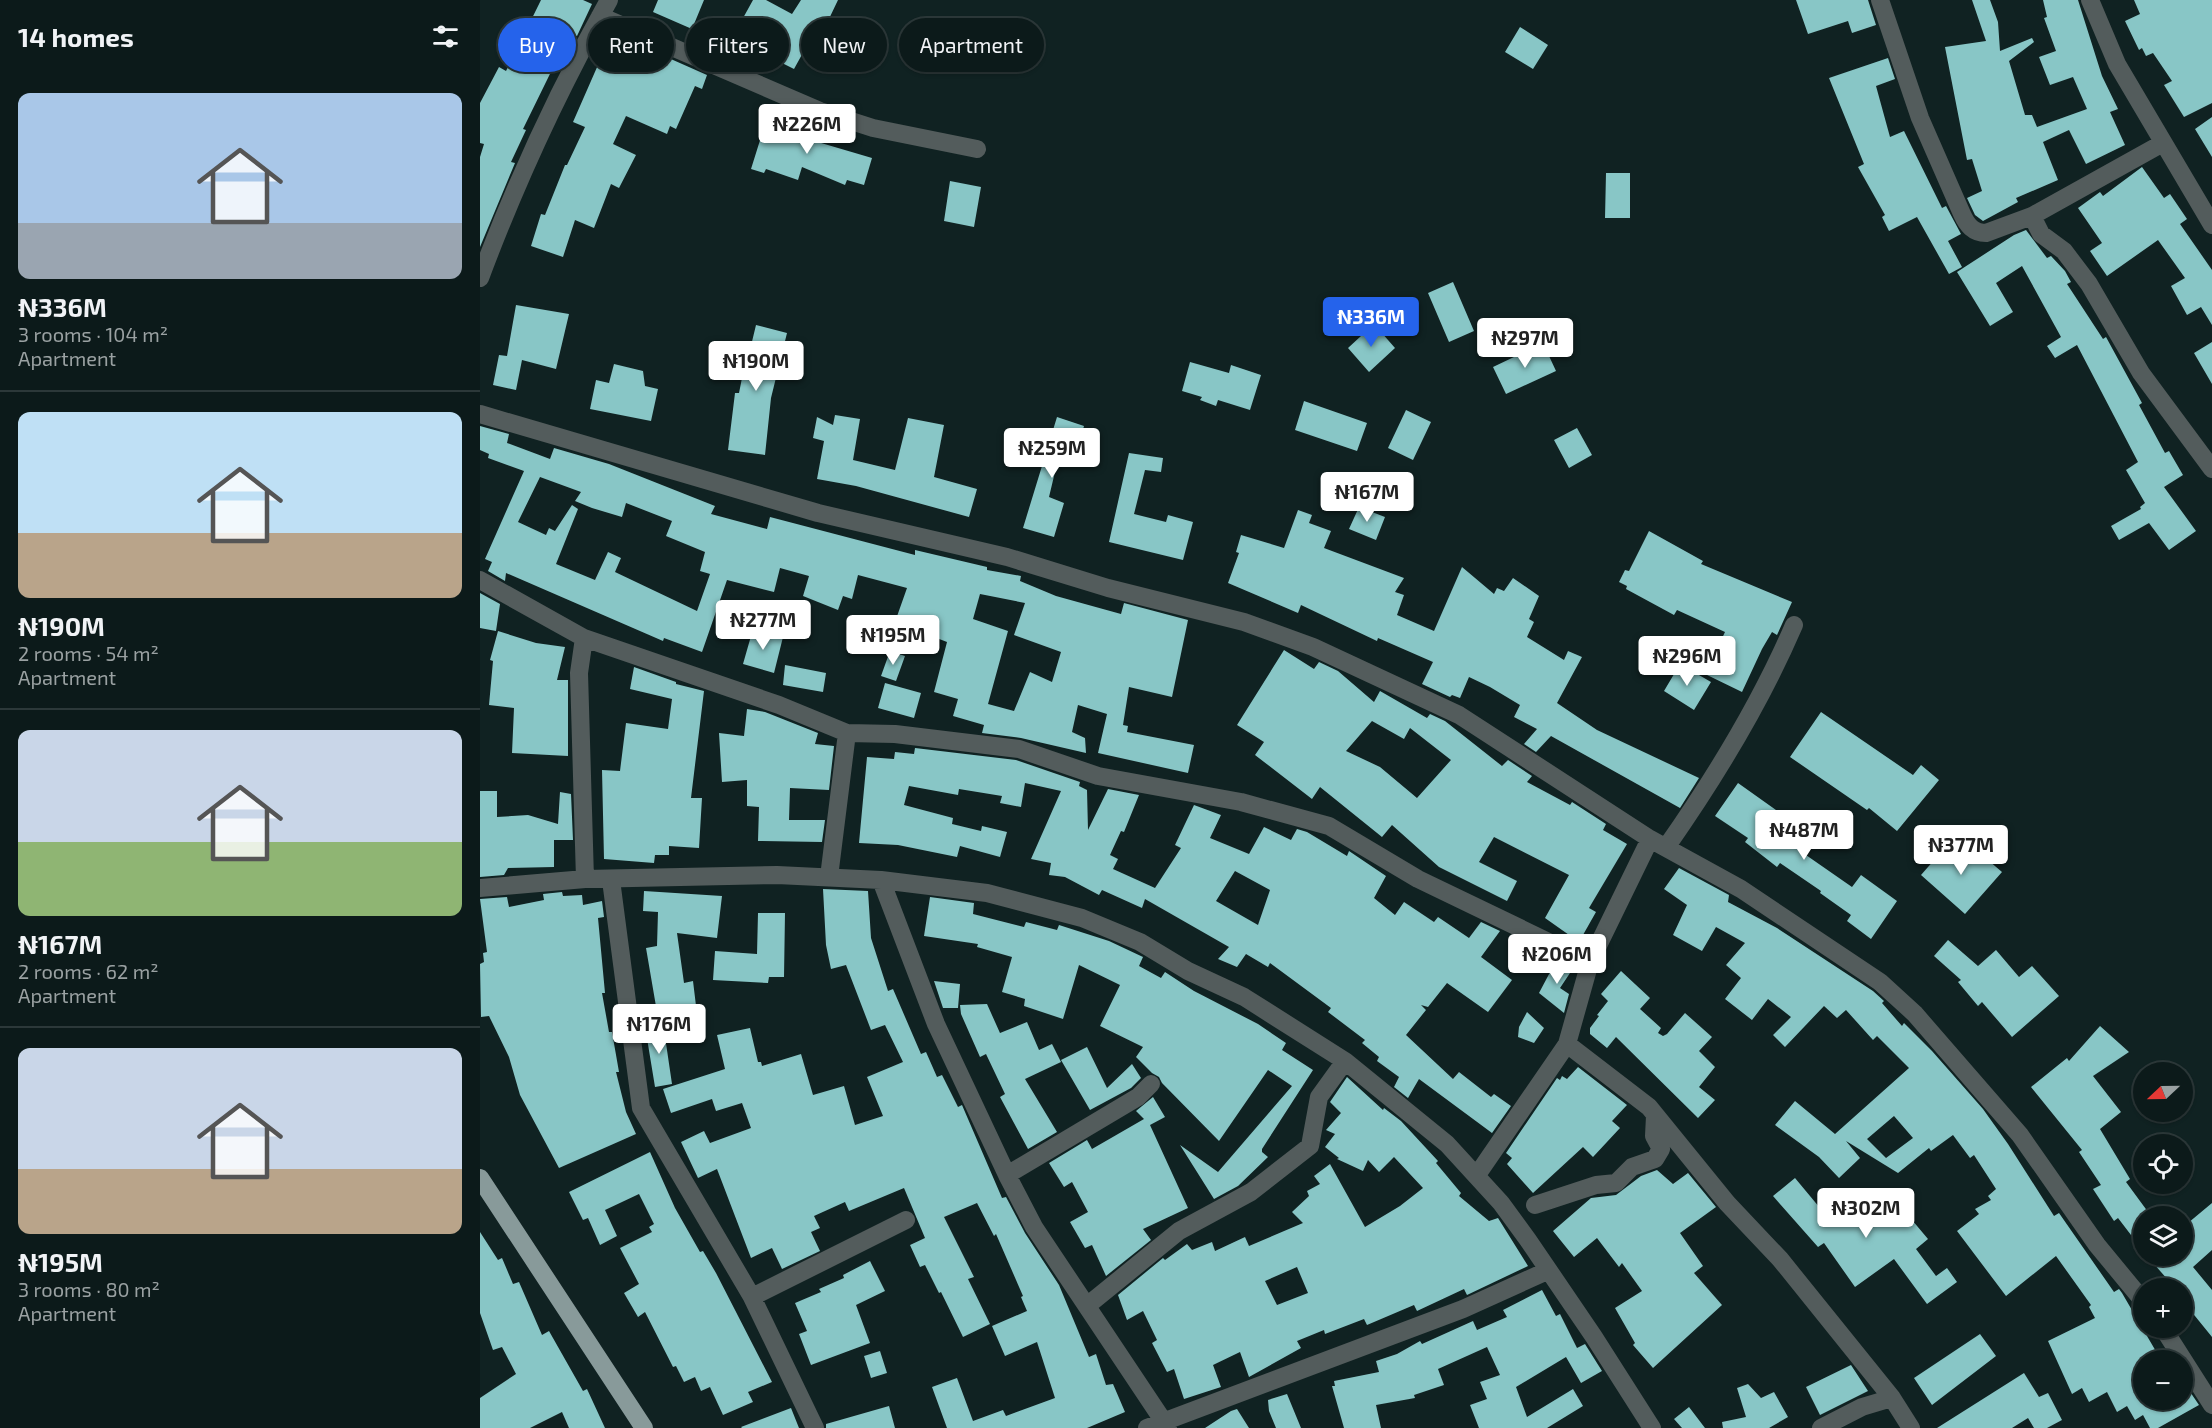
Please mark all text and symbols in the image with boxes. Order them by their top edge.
chip: Buy [498,18,576,72]
chip: Rent [588,18,674,72]
chip: Filters [686,18,789,72]
chip: New [801,18,887,72]
chip: Apartment [899,18,1044,72]
icon: filters [429,20,462,53]
text: 14 homes [18,21,134,52]
pin: ₦226M [765,104,849,155]
text: ₦226M [773,111,841,135]
icon: home [186,132,294,240]
text: ₦336M [18,291,107,322]
pin: ₦336M [1329,297,1413,348]
text: ₦336M [1337,304,1405,328]
pin: ₦297M [1483,318,1567,369]
text: 3 rooms · 104 m² [18,322,168,346]
text: ₦297M [1491,325,1559,349]
pin: ₦190M [714,341,798,392]
text: Apartment [18,346,116,370]
text: ₦190M [723,348,789,372]
pin: ₦259M [1010,428,1094,479]
text: ₦259M [1018,435,1086,459]
icon: home [186,451,294,559]
pin: ₦167M [1325,472,1409,523]
text: ₦167M [1335,479,1399,503]
pin: ₦277M [721,600,805,651]
text: ₦277M [730,607,796,631]
text: ₦190M [18,610,105,641]
pin: ₦195M [851,615,935,666]
text: ₦195M [860,622,926,646]
pin: ₦296M [1645,636,1729,687]
text: 2 rooms · 54 m² [18,641,159,665]
text: ₦296M [1653,643,1721,667]
text: Apartment [18,665,116,689]
icon: home [186,769,294,877]
pin: ₦487M [1762,810,1846,861]
text: ₦487M [1769,817,1839,841]
pin: ₦377M [1919,825,2003,876]
text: ₦377M [1928,832,1994,856]
text: ₦167M [18,928,102,959]
pin: ₦206M [1515,934,1599,985]
text: ₦206M [1522,941,1592,965]
text: 2 rooms · 62 m² [18,959,158,983]
text: Apartment [18,983,116,1007]
pin: ₦176M [617,1004,701,1055]
text: ₦176M [627,1011,691,1035]
north arrow [2133,1062,2193,1122]
map controls [2133,1062,2193,1410]
icon: home [186,1087,294,1195]
button: locate [2133,1134,2193,1194]
pin: ₦302M [1824,1188,1908,1239]
text: ₦302M [1831,1195,1901,1219]
button: layers [2133,1206,2193,1266]
text: ₦195M [18,1246,103,1277]
text: 3 rooms · 80 m² [18,1277,160,1301]
button: + [2133,1278,2193,1338]
text: Apartment [18,1301,116,1325]
button: − [2133,1350,2193,1410]

